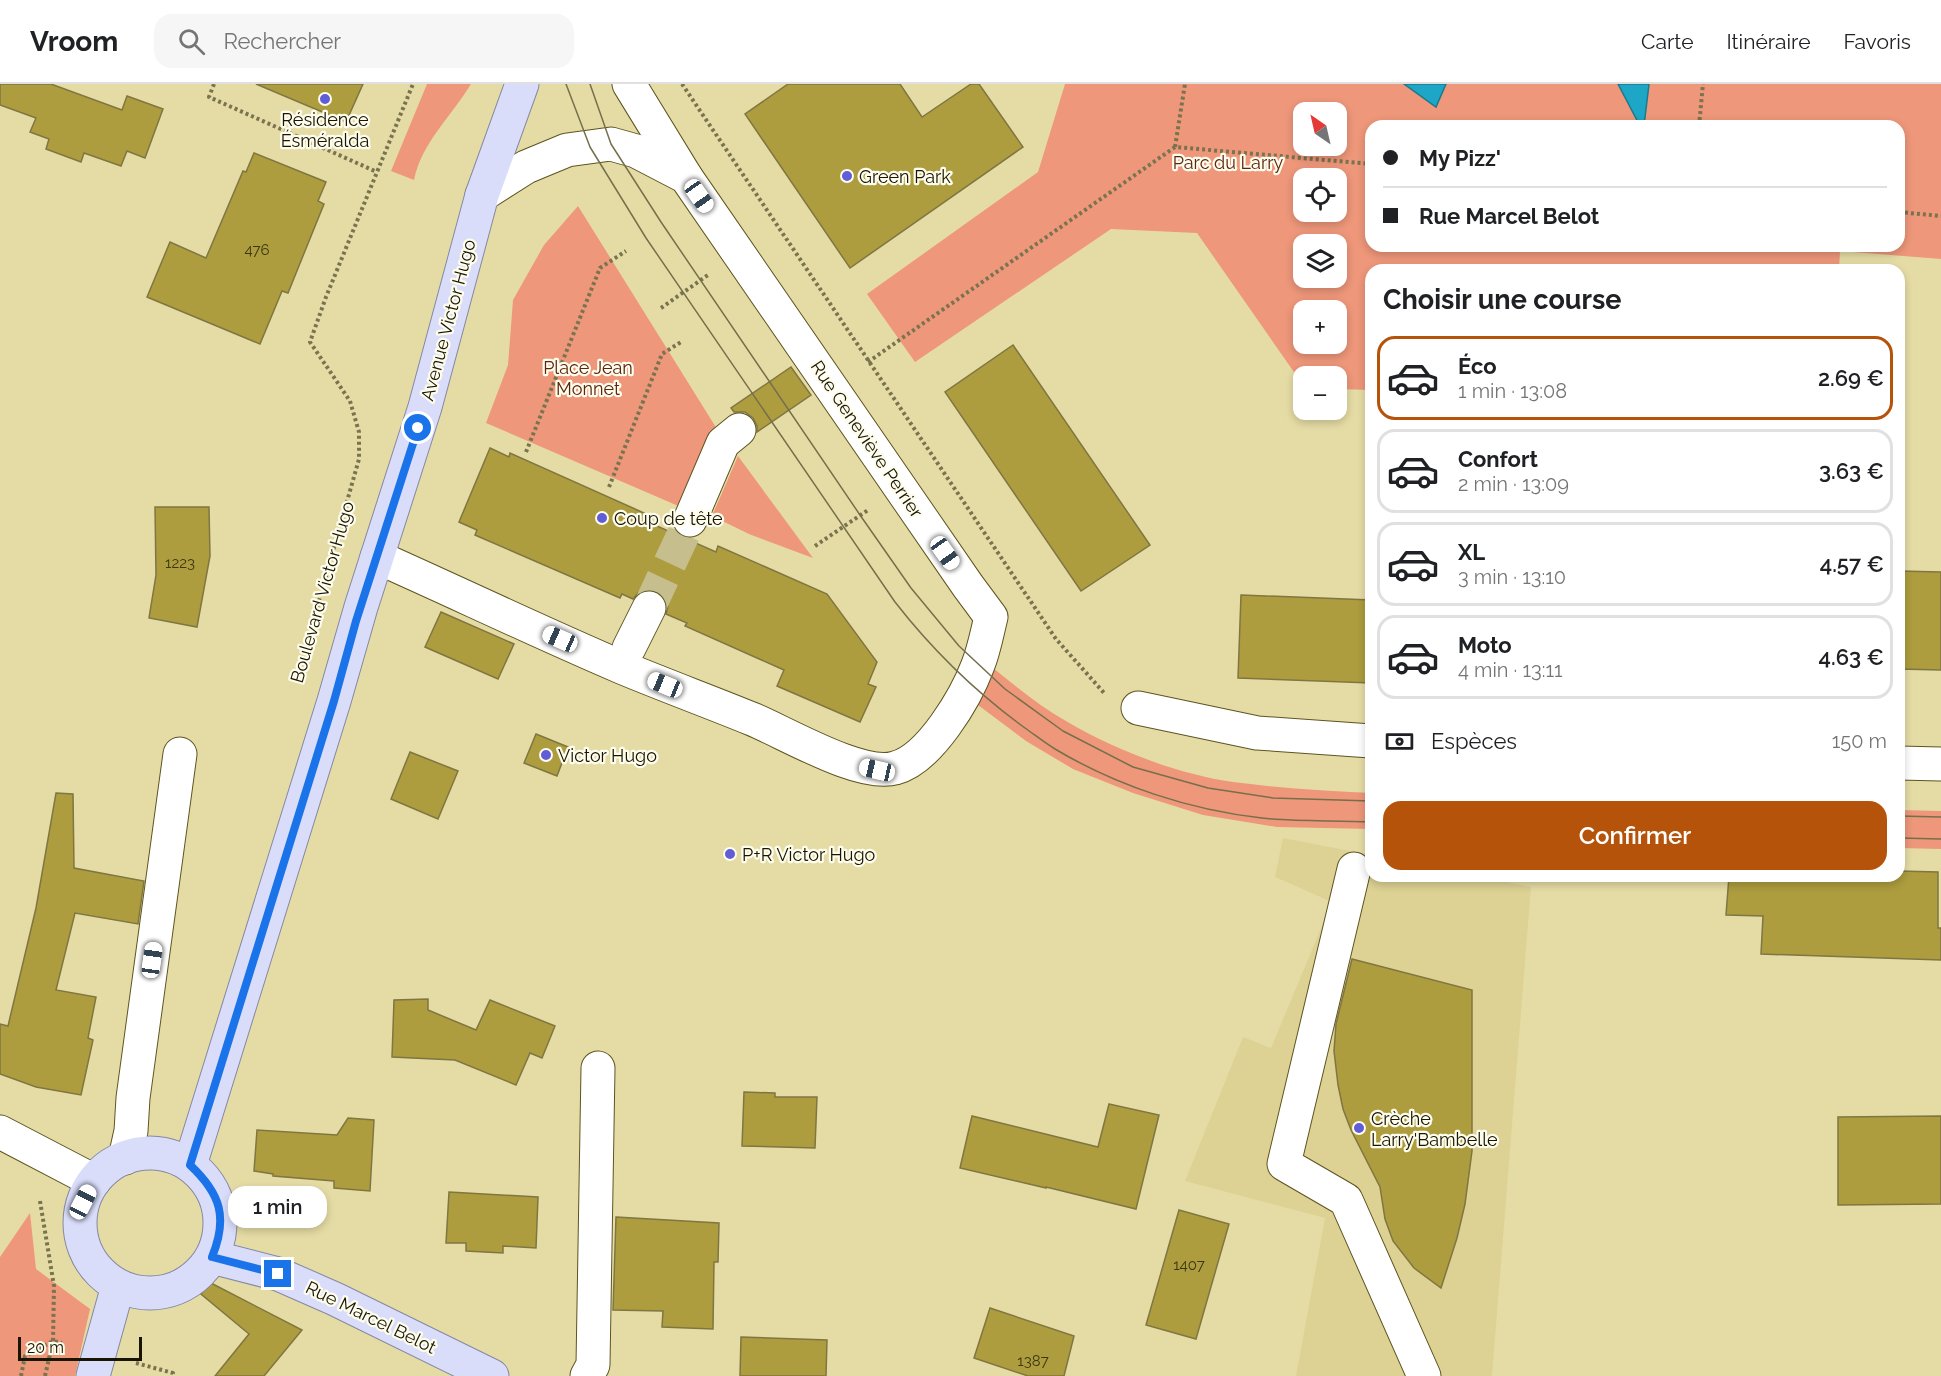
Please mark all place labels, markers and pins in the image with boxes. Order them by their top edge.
marker: Résidence Ésméralda [318,92,332,106]
place label: Résidence Ésméralda [281,109,369,151]
place label: Green Park [859,166,951,187]
marker: Green Park [840,169,854,183]
place label: Coup de tête [614,508,723,529]
marker: Coup de tête [595,511,609,525]
place label: Victor Hugo [558,745,657,766]
marker: Victor Hugo [539,748,553,762]
place label: P+R Victor Hugo [742,844,876,865]
marker: P+R Victor Hugo [723,847,737,861]
place label: Crèche Larry'Bambelle [1371,1108,1498,1150]
marker: Crèche Larry'Bambelle [1352,1121,1366,1135]

